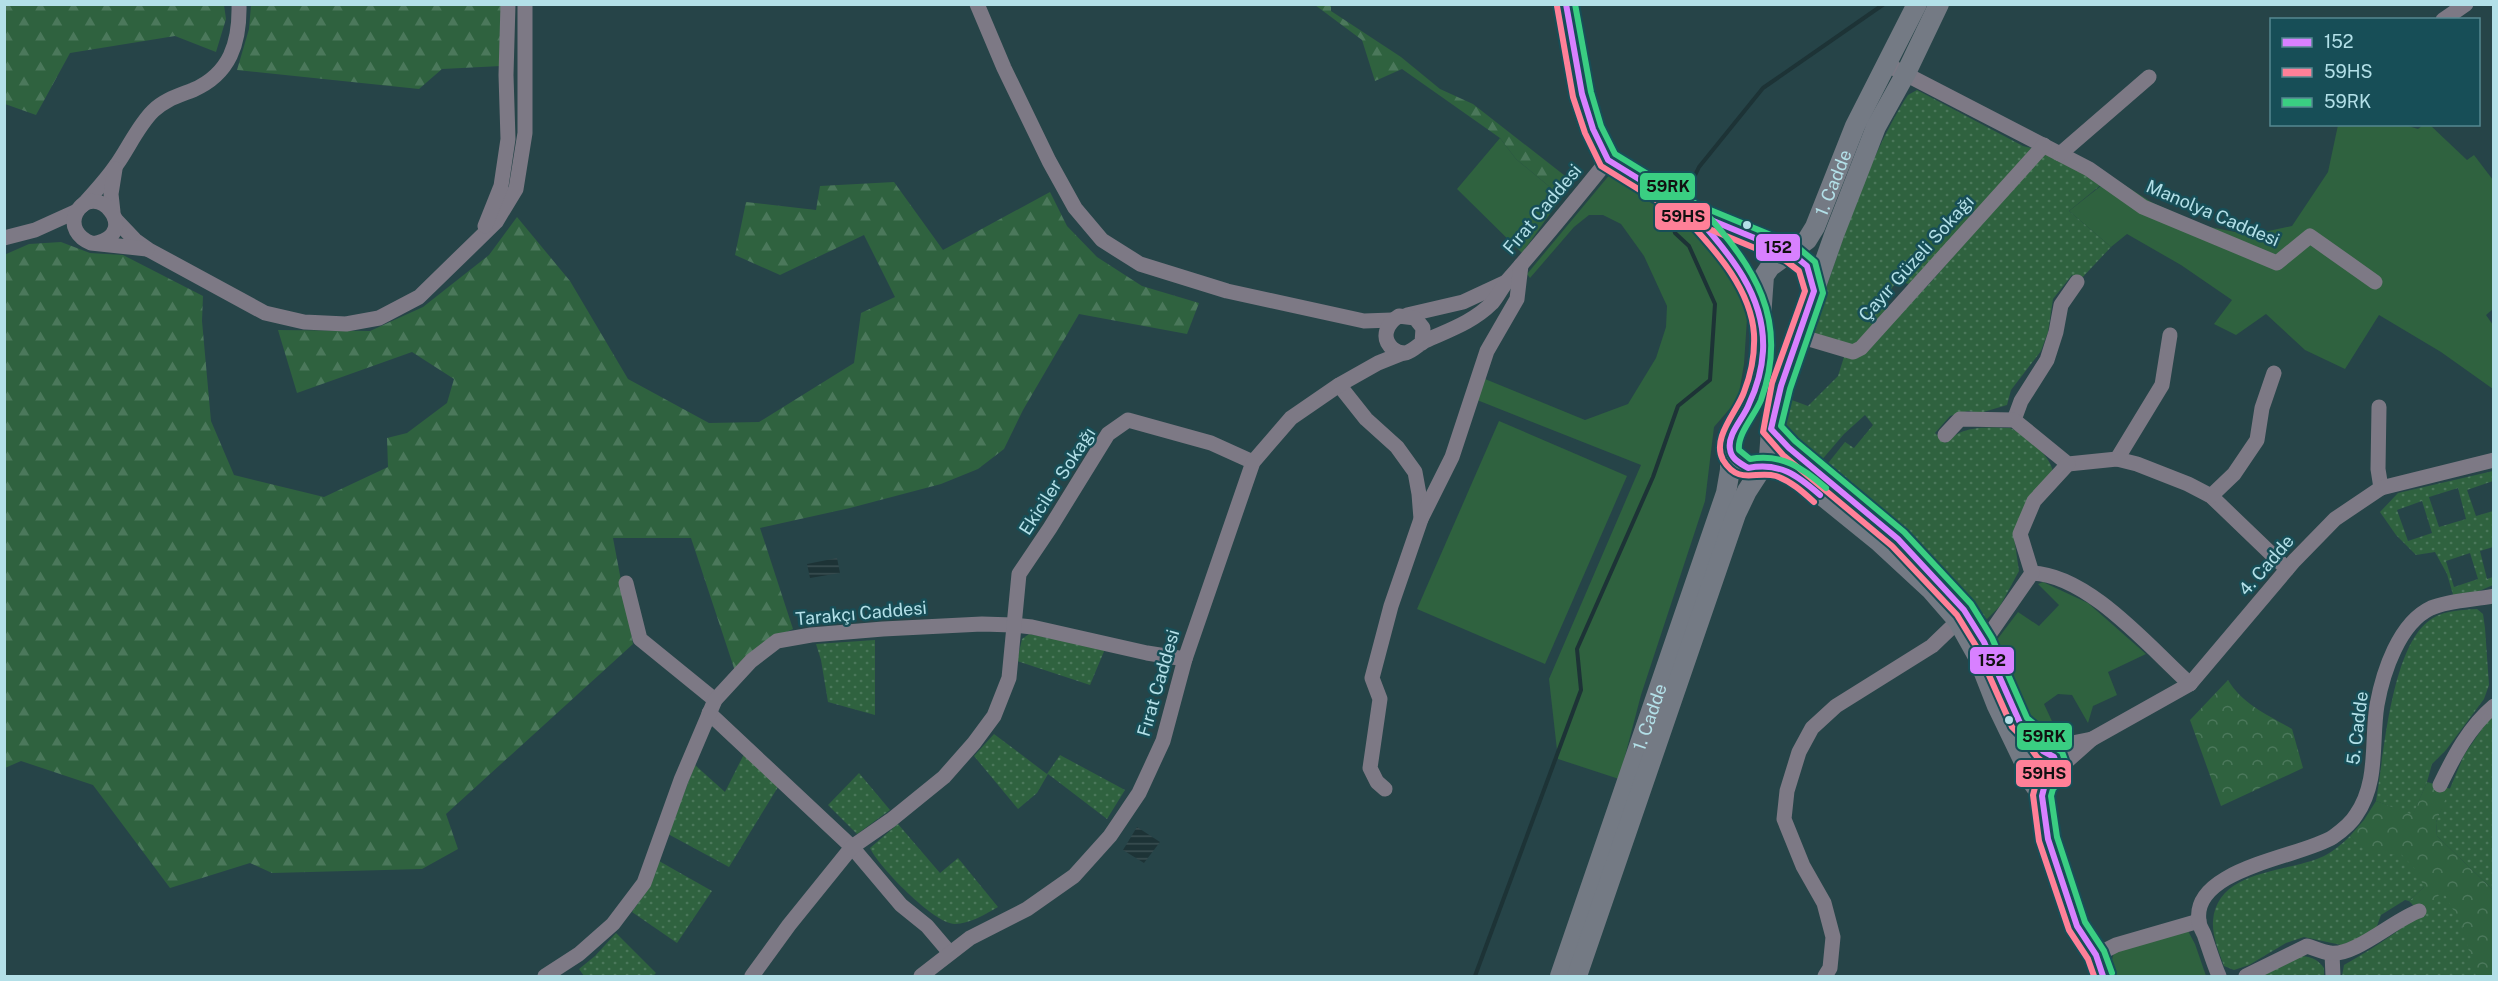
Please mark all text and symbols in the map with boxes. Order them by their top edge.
legend [2270,18,2480,126]
text: 152 [2324,31,2354,52]
text: 59HS [2324,61,2373,82]
text: 59RK [2324,91,2371,112]
street label: 1. Cadde [1810,146,1855,219]
street label: Fırat Caddesi [1499,160,1585,258]
line badge: 59RK [1639,172,1696,201]
street label: Manolya Caddesi [2143,175,2283,251]
text: 59RK [1646,177,1691,196]
street label: Çayır Güzeli Sokağı [1854,191,1978,325]
line badge: 59HS [1654,202,1711,231]
text: 59HS [1661,207,1705,226]
unlabelled marker [1741,219,1753,231]
line badge: 152 [1755,233,1801,262]
text: 152 [1764,238,1792,257]
street label: Ekiciler Sokağı [1014,423,1100,539]
street label: 4. Cadde [2234,530,2298,600]
street label: Tarakçı Caddesi [794,597,928,629]
street label: Fırat Caddesi [1133,627,1183,739]
line badge: 152 [1969,646,2015,675]
text: 152 [1978,651,2006,670]
street label: 1. Cadde [1628,681,1670,753]
street label: 5. Cadde [2342,690,2372,766]
unlabelled marker [2003,714,2015,726]
line badge: 59RK [2016,722,2073,751]
text: 59RK [2022,727,2067,746]
line badge: 59HS [2015,759,2072,788]
text: 59HS [2022,764,2066,783]

